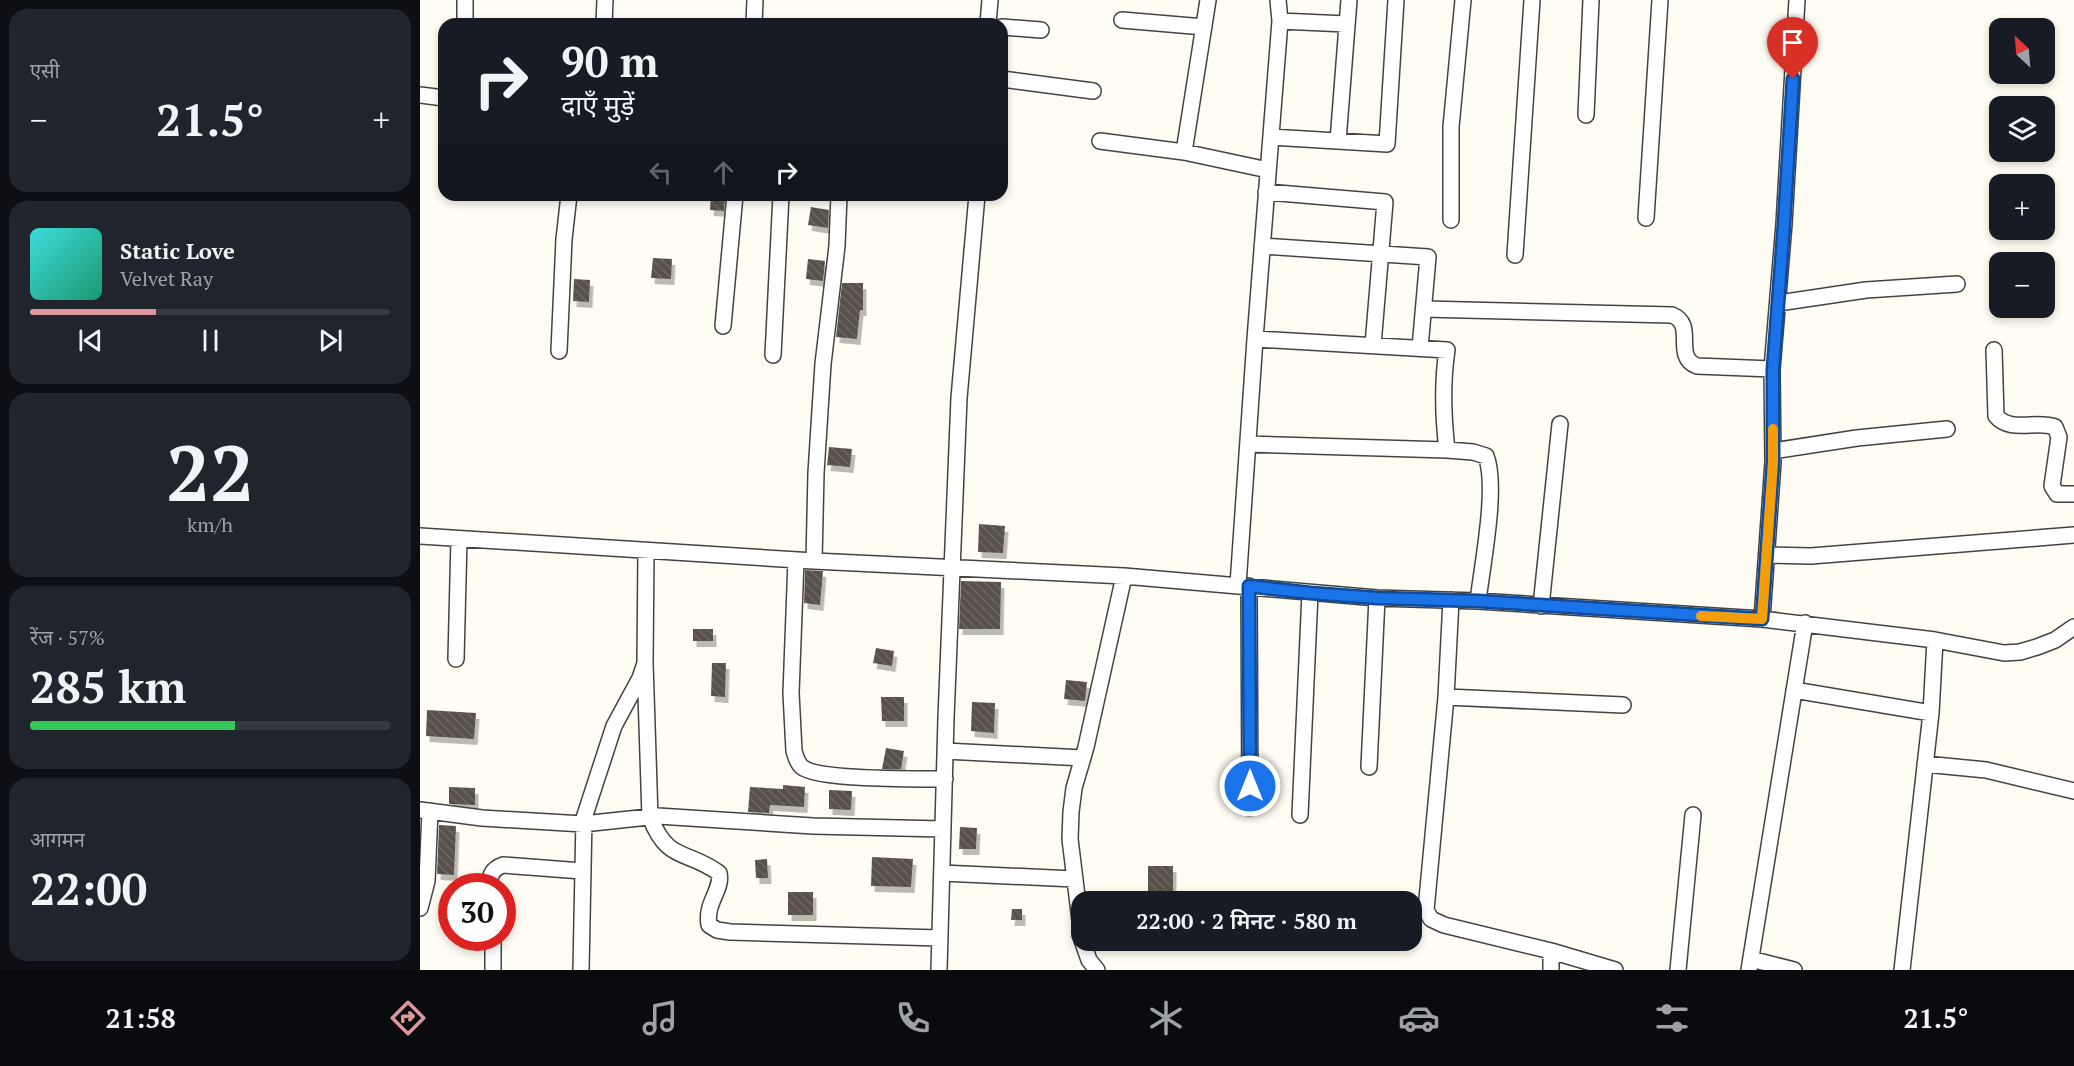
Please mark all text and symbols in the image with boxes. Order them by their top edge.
pin [1767,17,1818,79]
north arrow [1989,18,2055,84]
map controls [1989,18,2055,318]
icon: arrive [1776,26,1809,59]
text: 90 m [561,33,659,89]
icon: right [462,42,540,120]
text: एसी [30,57,60,84]
text: दाएँ मुड़ें [561,87,634,123]
text: 21.5° [156,89,264,149]
button: layers [1989,96,2055,162]
text: − [30,98,48,141]
text: + [372,98,390,141]
icon: left [644,156,677,189]
icon: ahead [707,156,740,189]
icon: right [770,156,803,189]
button: + [1989,174,2055,240]
text: Static Love [120,236,235,265]
button: − [1989,252,2055,318]
text: Velvet Ray [120,265,213,292]
icon: previous [74,324,107,357]
icon: pause [194,324,227,357]
icon: next [314,324,347,357]
text: 22 [166,420,254,523]
text: km/h [187,511,233,538]
text: रेंज · 57% [30,624,105,651]
text: 285 km [30,656,186,716]
position arrow [1218,754,1282,818]
text: आगमन [30,826,85,853]
text: 22:00 [30,858,147,918]
speed limit sign: 30 [438,873,516,951]
text: 22:00 · 2 मिनट · 580 m [1136,906,1357,935]
icon: directions [387,997,429,1039]
icon: music [639,997,681,1039]
icon: phone [892,997,934,1039]
icon: climate [1145,997,1187,1039]
icon: car [1398,997,1440,1039]
icon: filters [1651,997,1693,1039]
text: 21:58 [105,1000,176,1036]
text: 21.5° [1904,1000,1969,1036]

